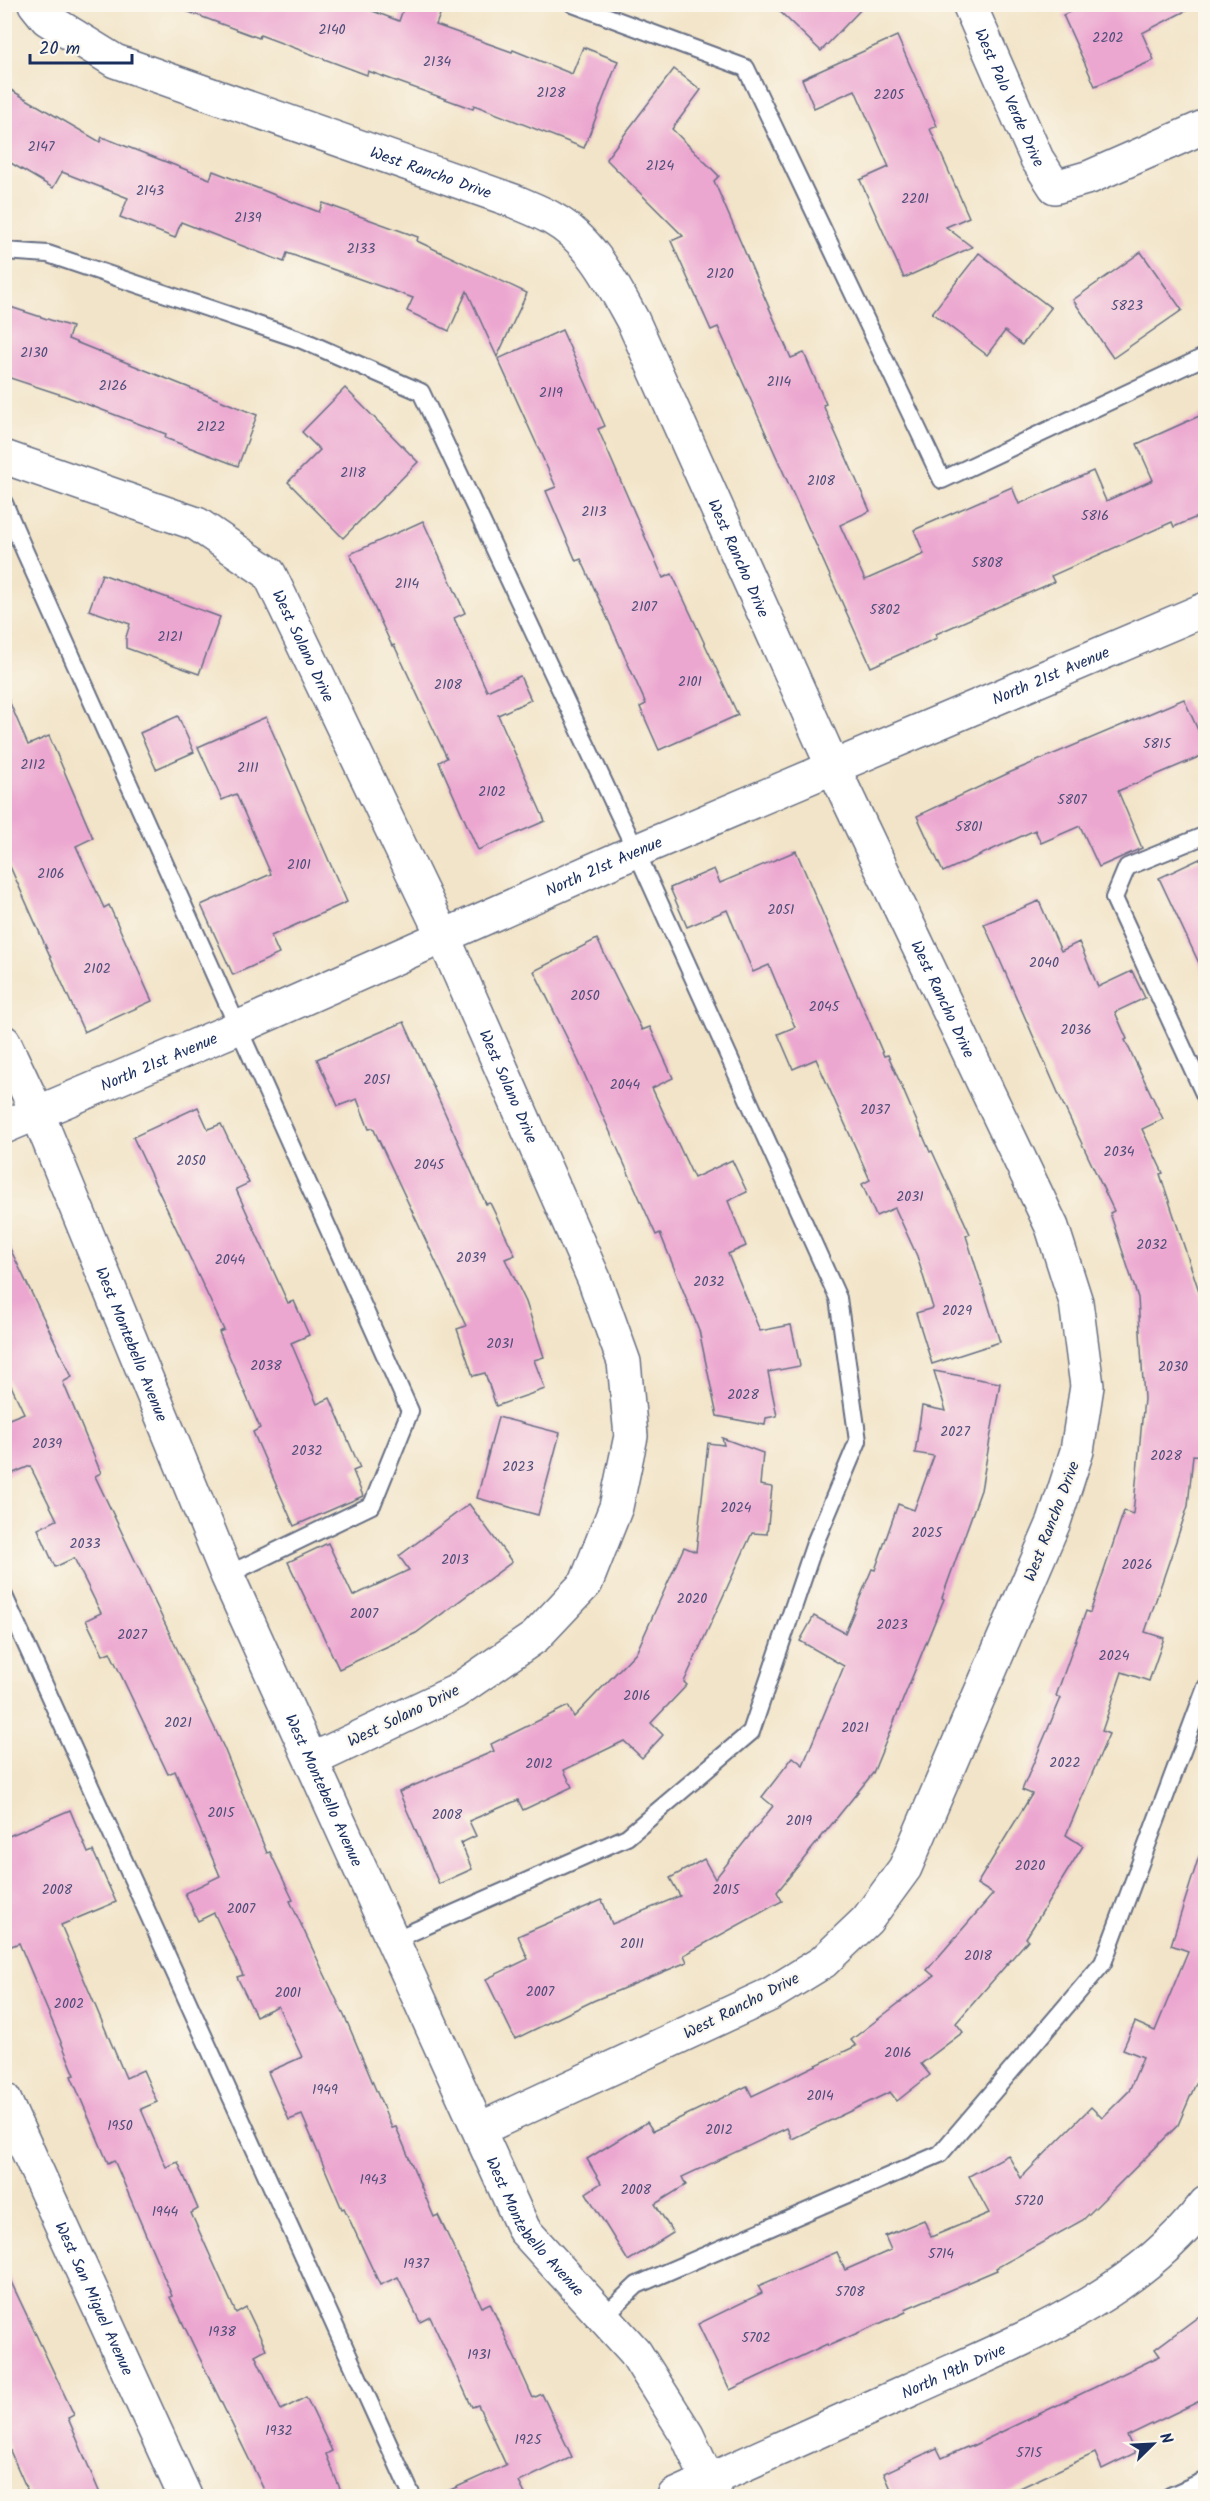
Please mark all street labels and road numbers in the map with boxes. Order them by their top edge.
street label: West Palo Verde Drive [967,25,1050,173]
street label: West Rancho Drive [366,140,495,206]
street label: West Rancho Drive [700,495,775,622]
street label: West Solano Drive [265,586,340,707]
street label: North 21st Avenue [988,640,1114,712]
street label: North 21st Avenue [542,830,666,904]
street label: West Rancho Drive [903,937,981,1062]
street label: West Solano Drive [472,1026,544,1148]
street label: North 21st Avenue [97,1027,222,1099]
street label: West Montebello Avenue [88,1263,174,1426]
street label: West Rancho Drive [1018,1458,1087,1585]
street label: West Solano Drive [343,1678,464,1754]
street label: West Montebello Avenue [278,1710,369,1871]
street label: West Rancho Drive [679,1966,804,2046]
street label: West Montebello Avenue [478,2153,590,2303]
street label: West San Miguel Avenue [48,2218,139,2380]
street label: North 19th Drive [898,2338,1010,2406]

